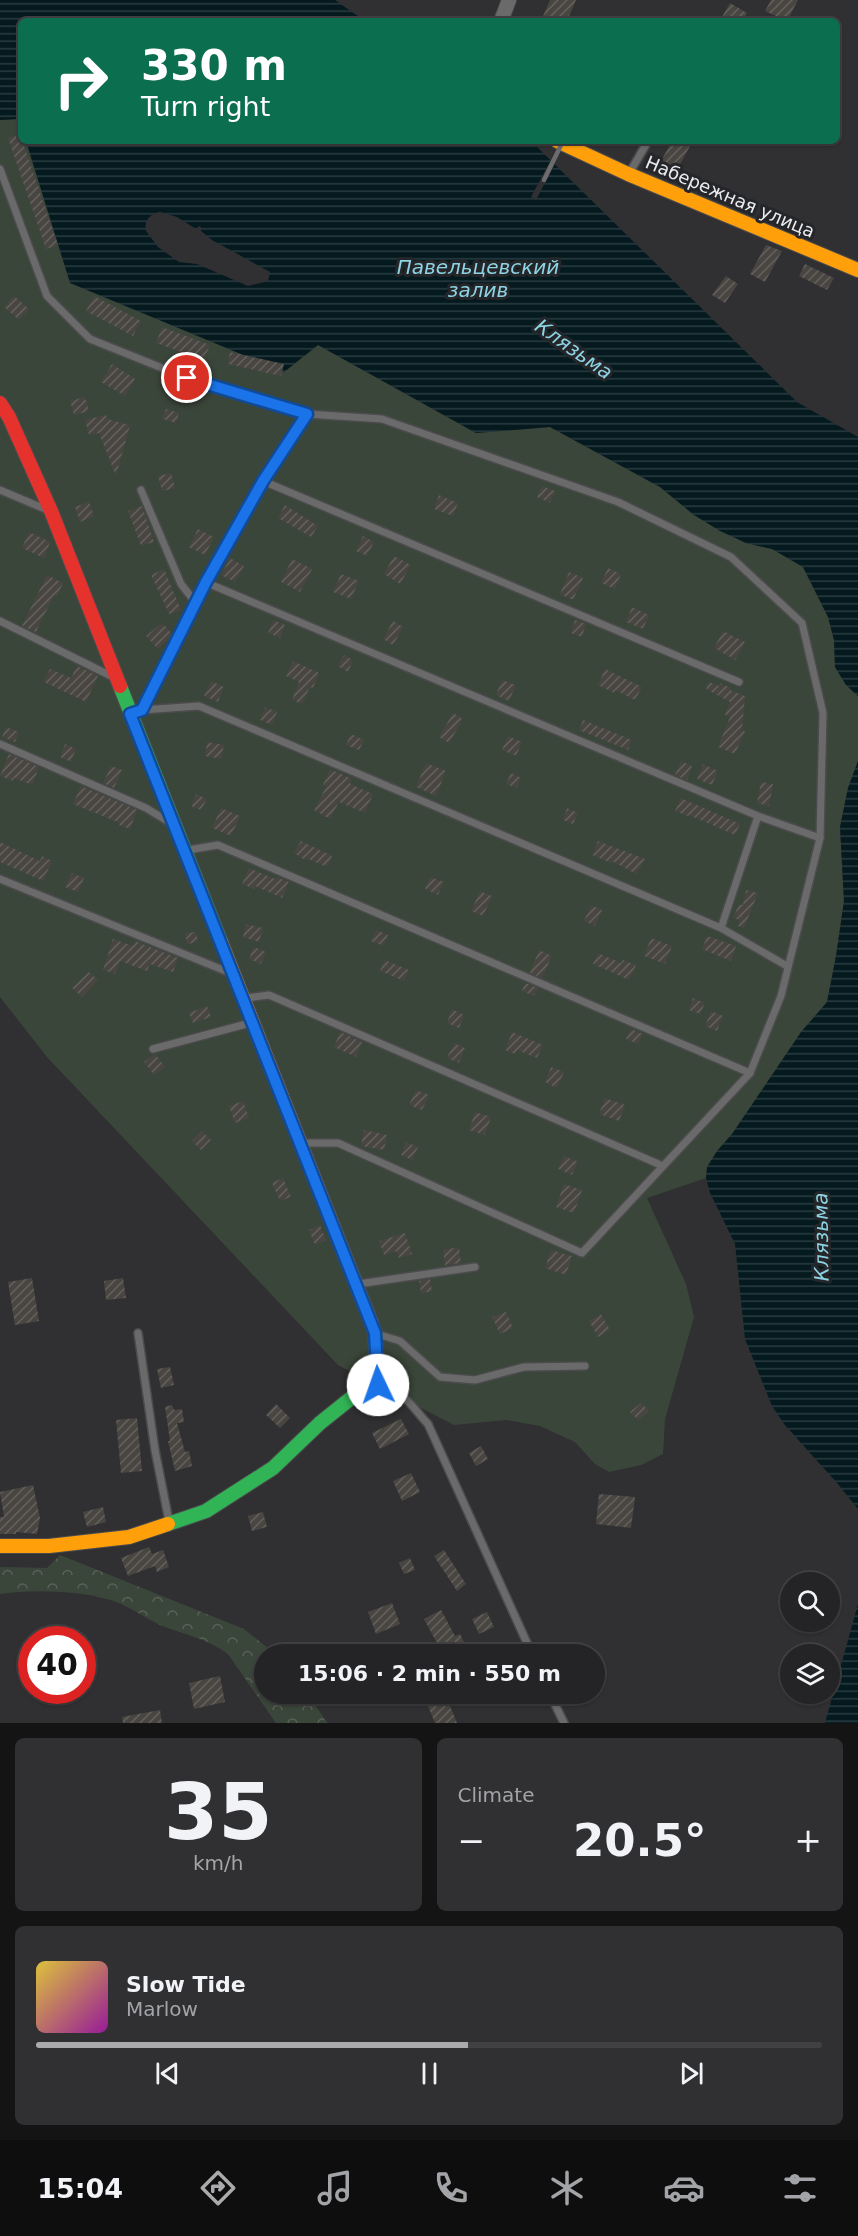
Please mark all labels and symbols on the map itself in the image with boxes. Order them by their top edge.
street label: Набережная улица [642,151,818,242]
water label: Павельцевский залив [397,255,559,302]
water label: Клязьма [531,314,617,384]
pin [161,352,212,403]
water label: Клязьма [808,1192,834,1282]
position arrow [346,1353,410,1417]
speed limit sign: 40 [18,1626,96,1704]

